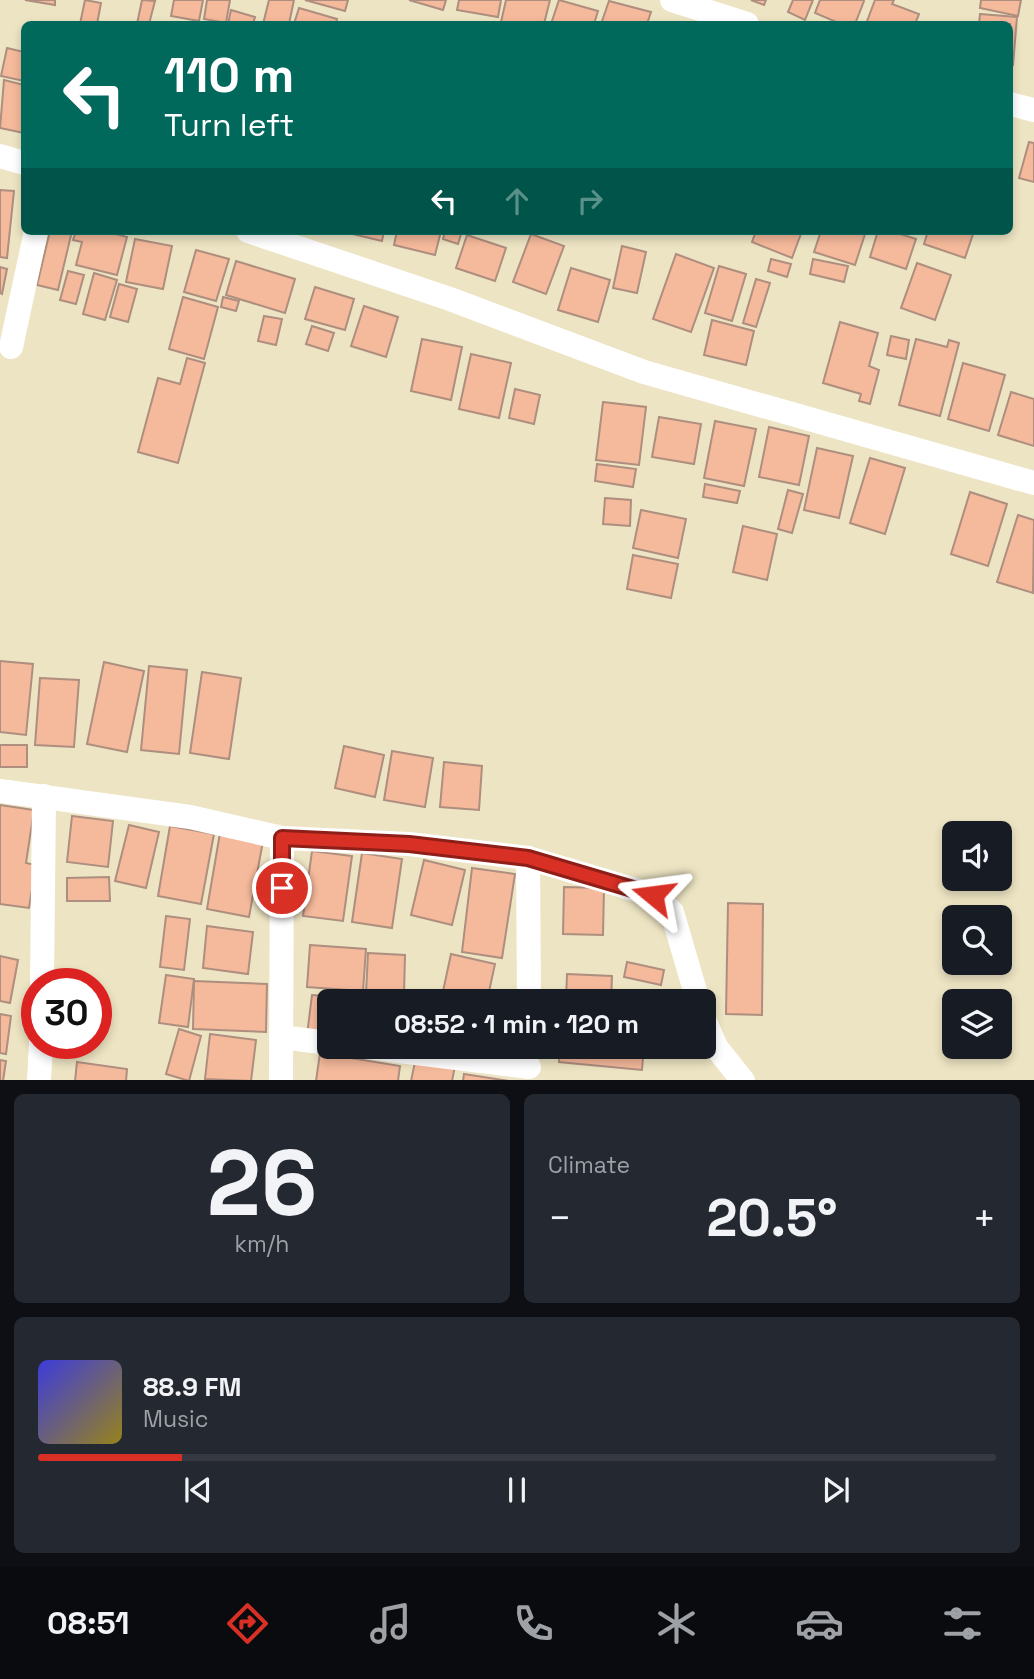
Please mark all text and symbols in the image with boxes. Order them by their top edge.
text: 110 m [164,44,294,106]
icon: left [49,49,140,140]
text: Turn left [164,105,294,145]
icon: left [425,182,463,220]
icon: ahead [498,182,536,220]
icon: right [571,182,609,220]
map controls [942,821,1012,1059]
button: sound [942,821,1012,891]
pin [252,858,312,918]
position arrow [616,858,690,932]
icon: arrive [263,869,301,907]
button: search [942,905,1012,975]
speed limit sign: 30 [21,968,112,1059]
button: layers [942,989,1012,1059]
text: 08:52 · 1 min · 120 m [394,1007,639,1041]
text: 26 [207,1125,317,1242]
text: Climate [548,1150,630,1180]
text: 20.5° [706,1185,838,1251]
text: − [548,1194,572,1242]
text: + [972,1194,996,1242]
text: km/h [235,1229,289,1259]
text: 88.9 FM [143,1370,241,1404]
text: Music [143,1404,208,1434]
icon: previous [179,1471,217,1509]
icon: pause [498,1471,536,1509]
icon: next [817,1471,855,1509]
icon: directions [223,1599,272,1648]
icon: music [366,1599,415,1648]
icon: phone [509,1599,558,1648]
icon: climate [652,1599,701,1648]
icon: car [795,1599,844,1648]
icon: filters [938,1599,987,1648]
text: 08:51 [47,1603,130,1643]

